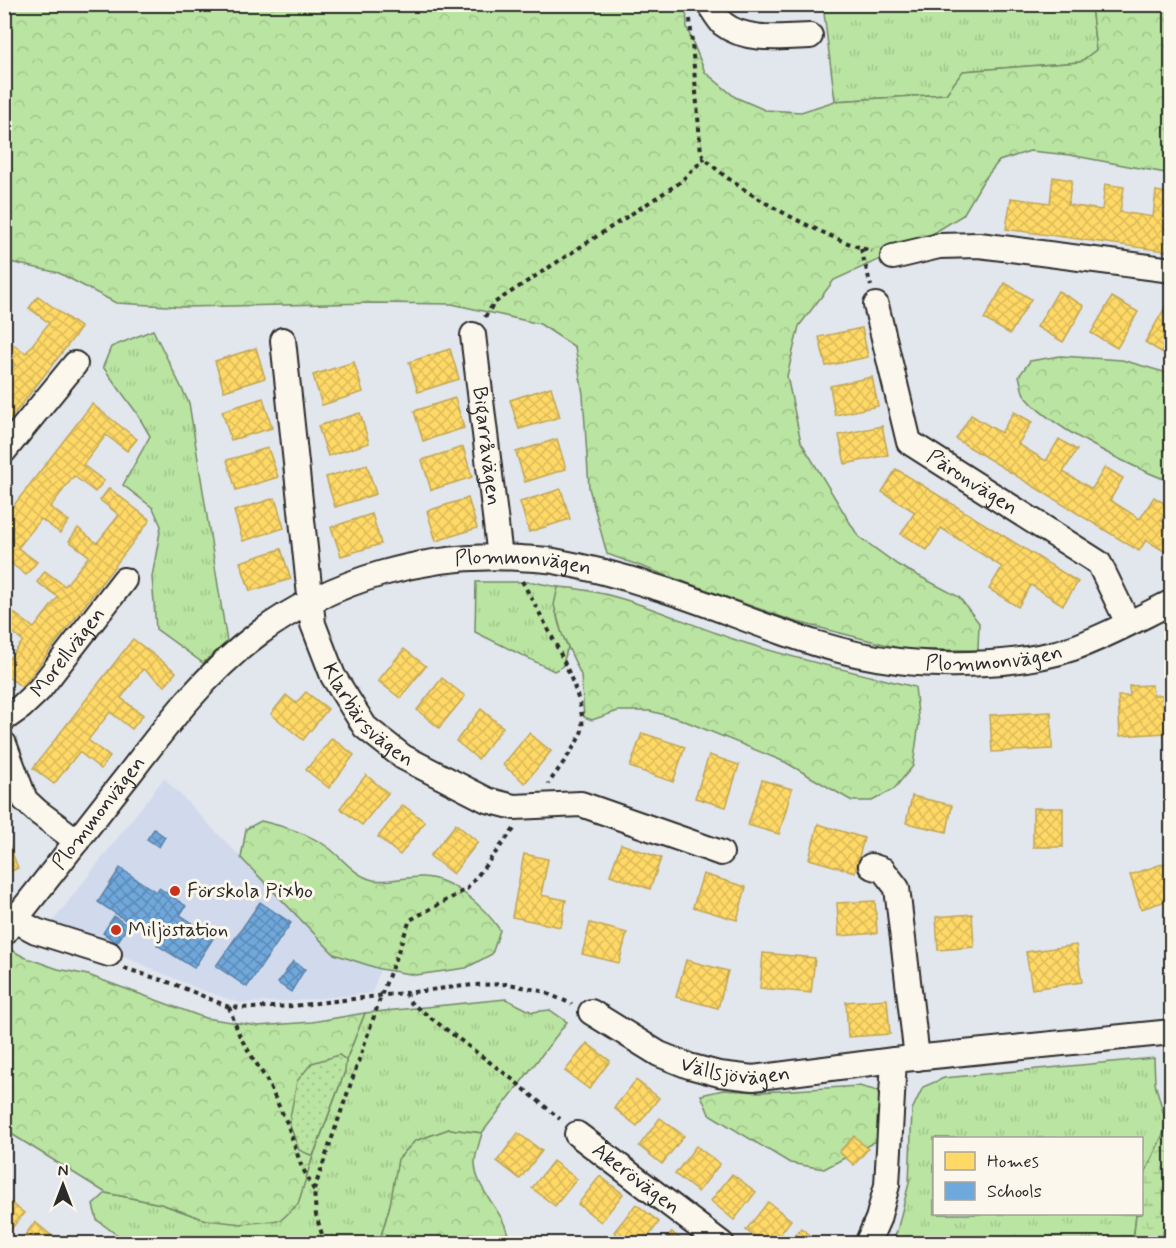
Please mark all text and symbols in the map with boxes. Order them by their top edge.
street label: Bigarråvägen [465,385,508,507]
street label: Päronvägen [921,443,1023,522]
street label: Plommonvägen [454,543,594,583]
street label: Morellvägen [24,601,112,703]
street label: Plommonvägen [925,638,1066,678]
street label: Klarbärsvägen [315,659,418,774]
street label: Plommonvägen [45,750,152,876]
place label: Förskola Pixbo [187,877,313,905]
marker: Förskola Pixbo [168,884,182,898]
place label: Miljöstation [128,916,228,944]
marker: Miljöstation [109,923,123,937]
street label: Vällsjövägen [676,1050,791,1093]
street label: Åkerövägen [586,1136,686,1221]
legend [933,1137,1143,1215]
text: Homes [987,1150,1039,1174]
north arrow [33,1155,93,1215]
text: N [58,1161,68,1182]
text: Schools [987,1180,1042,1204]

